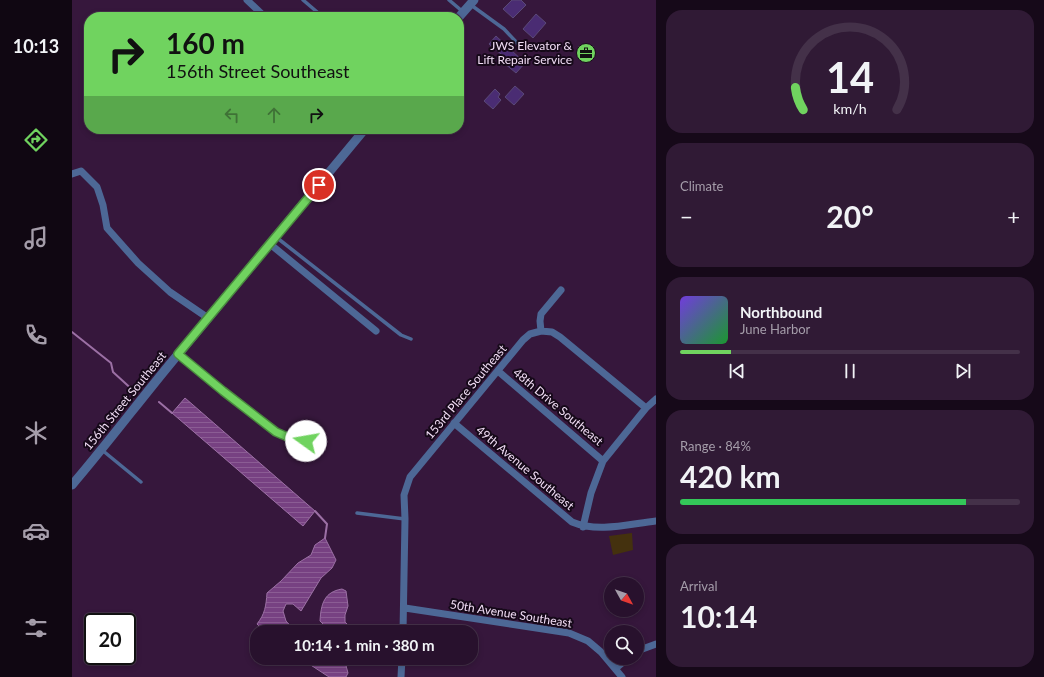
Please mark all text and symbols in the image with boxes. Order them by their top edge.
text: 160 m [166,26,245,60]
icon: right [100,28,152,80]
text: 10:13 [13,35,59,57]
place label: JWS Elevator & Lift Repair Service [477,38,572,67]
office icon: JWS Elevator & Lift Repair Service [575,42,597,64]
text: 14 [826,52,874,102]
text: 156th Street Southeast [166,60,350,82]
text: km/h [833,99,867,116]
icon: left [221,104,243,126]
icon: ahead [263,104,285,126]
icon: right [305,104,327,126]
icon: directions [22,126,50,154]
pin [302,168,336,202]
icon: arrive [308,174,330,196]
text: Climate [680,178,723,194]
text: 20° [826,198,874,234]
text: − [680,203,693,230]
text: + [1007,203,1020,230]
icon: music [22,224,50,252]
text: Northbound [740,303,822,321]
icon: phone [22,321,50,349]
text: June Harbor [740,321,810,337]
street label: 153rd Place Southeast [422,341,510,442]
street label: 156th Street Southeast [80,348,169,453]
icon: previous [726,360,748,382]
icon: pause [839,360,861,382]
icon: next [952,360,974,382]
street label: 48th Drive Southeast [510,365,607,449]
icon: climate [22,419,50,447]
position arrow [285,420,327,462]
street label: 49th Avenue Southeast [473,422,578,513]
text: Range · 84% [680,438,751,454]
text: 420 km [680,458,781,494]
icon: car [22,517,50,545]
north arrow [604,577,644,617]
map controls [604,577,644,665]
text: Arrival [680,578,717,594]
street label: 50th Avenue Southeast [449,596,574,631]
text: 10:14 [680,598,757,634]
speed limit sign: 20 [84,613,136,665]
icon: filters [22,614,50,642]
button: search [604,625,644,665]
text: 10:14 · 1 min · 380 m [294,636,434,654]

